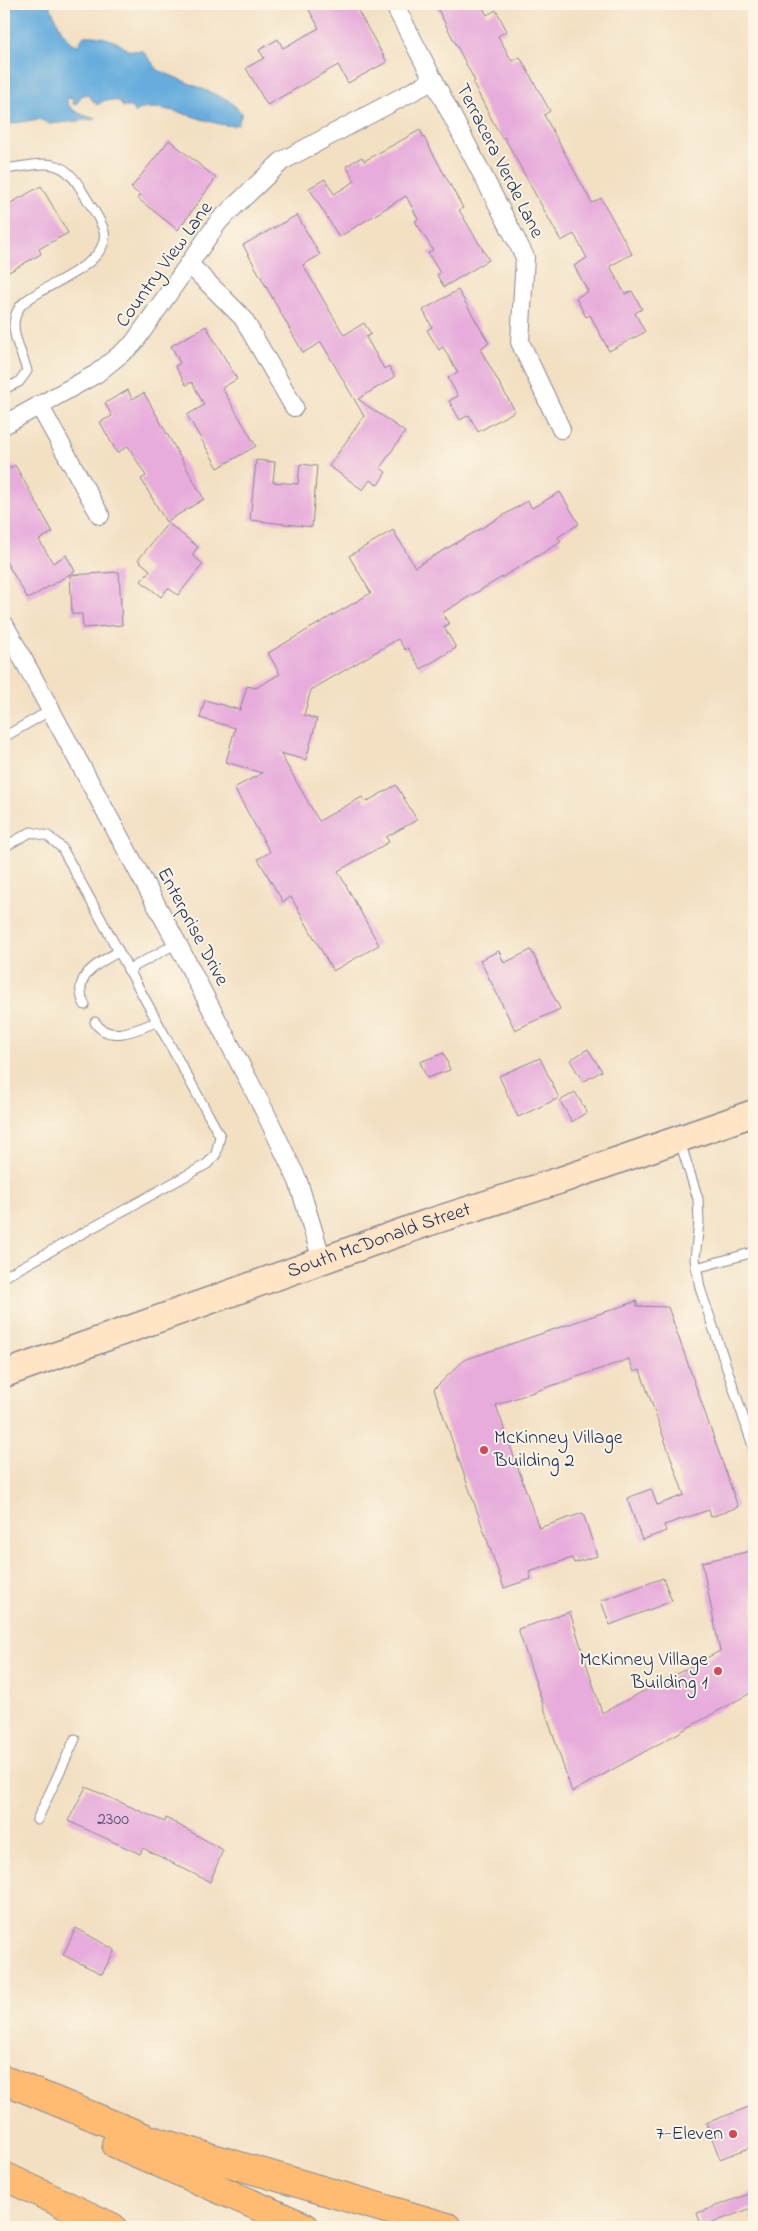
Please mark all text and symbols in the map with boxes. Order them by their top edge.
street label: Terracera Verde Lane [447,79,551,243]
street label: Country View Lane [109,196,221,334]
street label: Enterprise Drive [149,863,235,991]
street label: South McDonald Street [283,1195,475,1286]
place label: McKinney Village Building 2 [493,1424,623,1477]
marker: McKinney Village Building 2 [478,1444,490,1456]
place label: McKinney Village Building 1 [579,1646,708,1699]
marker: McKinney Village Building 1 [712,1665,724,1677]
house number: 2300 [97,1807,129,1833]
place label: 7-Eleven [656,2120,723,2149]
marker: 7-Eleven [727,2128,739,2140]

